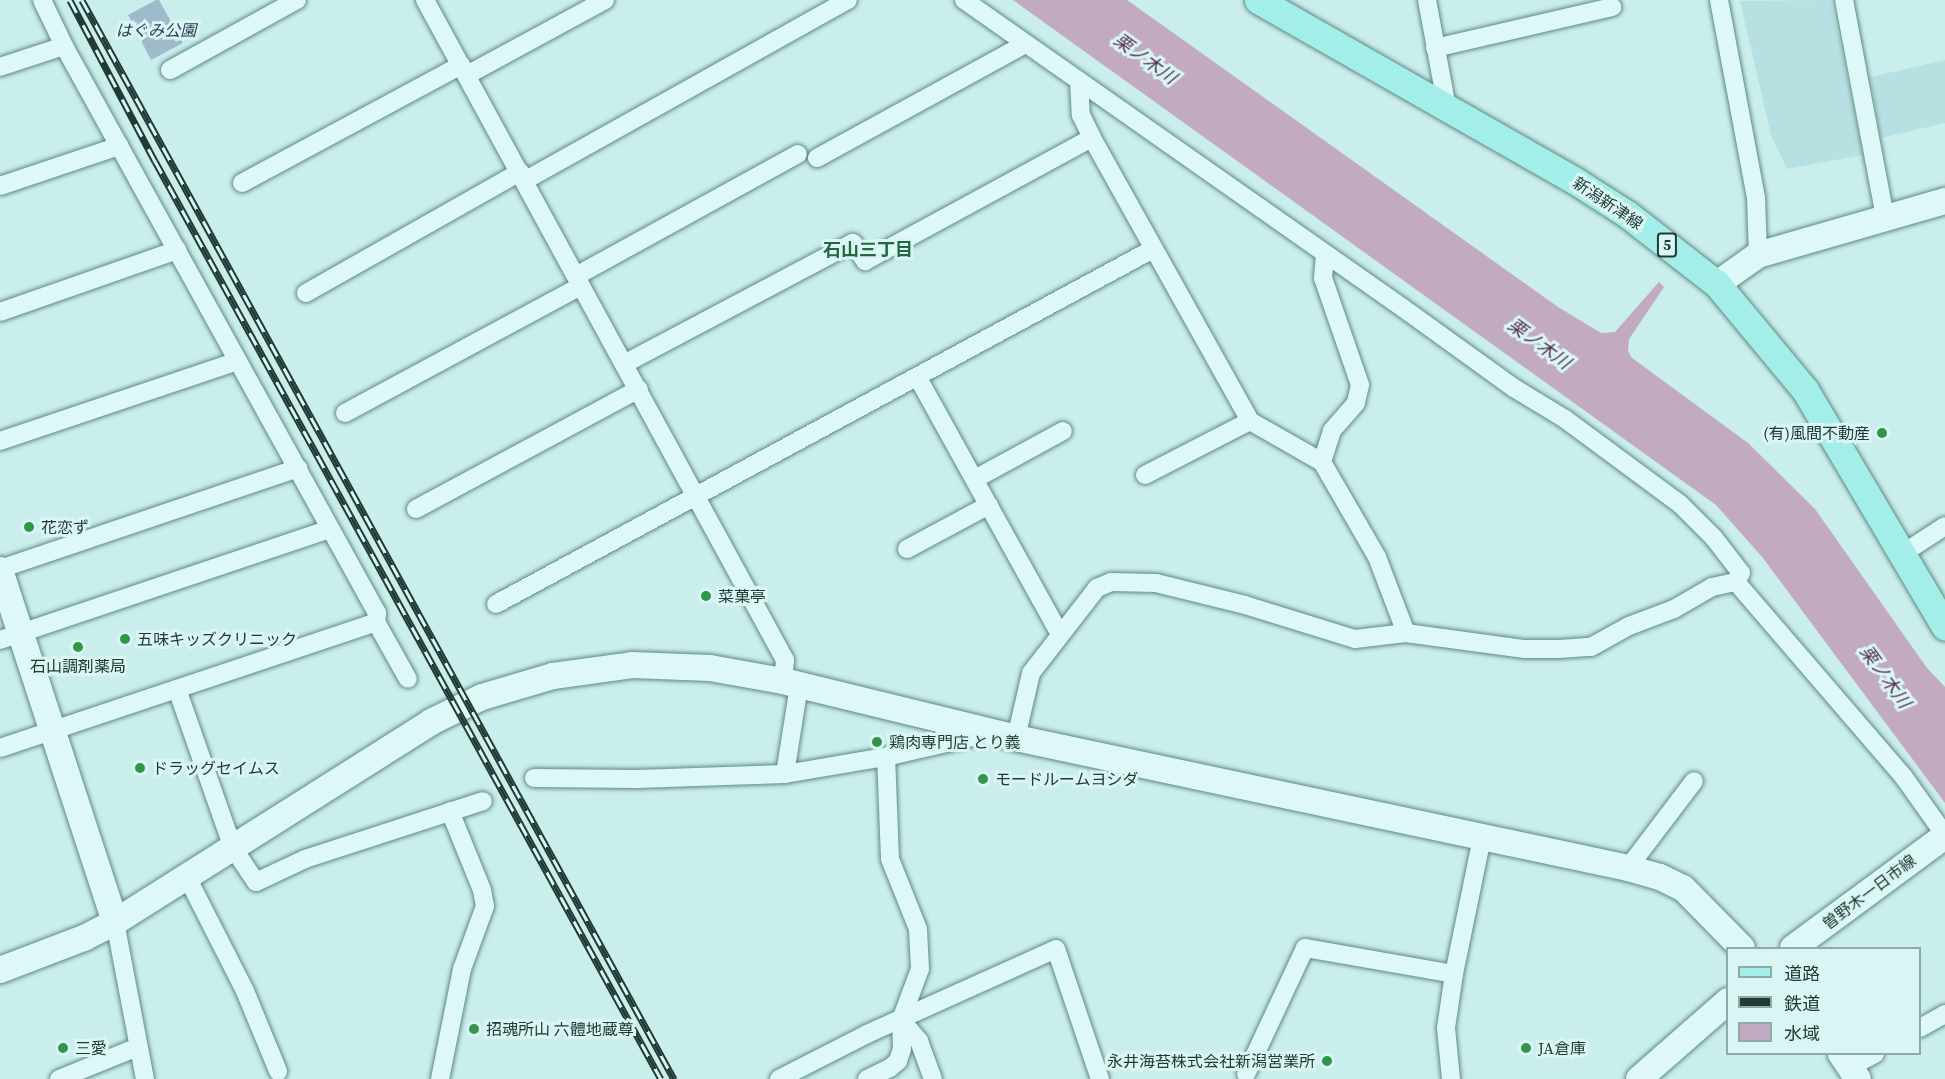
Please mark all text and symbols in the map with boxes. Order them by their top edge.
park label: はぐみ公園 [116,20,196,40]
water label: 栗ノ木川 [1110,29,1180,89]
street label: 新潟新津線 [1569,173,1647,233]
road number: 5 [1656,233,1678,257]
district label: 石山三丁目 [823,239,913,261]
water label: 栗ノ木川 [1504,314,1574,374]
place label: (有)風間不動産 [1763,423,1870,443]
marker: (有)風間不動産 [1875,426,1889,440]
place label: 花恋ず [41,517,89,537]
marker: 花恋ず [22,520,36,534]
place label: 菜菓亭 [718,586,766,606]
marker: 菜菓亭 [699,589,713,603]
place label: 五味キッズクリニック [137,629,297,649]
marker: 五味キッズクリニック [118,632,132,646]
marker: 石山調剤薬局 [71,640,85,654]
water label: 栗ノ木川 [1855,642,1915,712]
place label: 石山調剤薬局 [30,656,126,676]
place label: 鶏肉専門店 とり義 [889,732,1021,752]
marker: 鶏肉専門店 とり義 [870,735,884,749]
place label: ドラッグセイムス [152,758,280,778]
marker: ドラッグセイムス [133,761,147,775]
place label: モードルームヨシダ [995,769,1139,789]
marker: モードルームヨシダ [976,772,990,786]
street label: 曽野木一日市線 [1818,851,1920,933]
legend [1726,947,1921,1055]
text: 道路 [1784,961,1820,986]
text: 鉄道 [1784,991,1820,1016]
place label: 招魂所山 六體地蔵尊 [486,1019,634,1039]
text: 水域 [1784,1021,1820,1046]
marker: 招魂所山 六體地蔵尊 [467,1022,481,1036]
place label: 三愛 [75,1038,107,1058]
place label: JA倉庫 [1538,1038,1586,1058]
marker: 三愛 [56,1041,70,1055]
marker: JA倉庫 [1519,1041,1533,1055]
place label: 永井海苔株式会社新潟営業所 [1107,1051,1315,1071]
marker: 永井海苔株式会社新潟営業所 [1320,1054,1334,1068]

